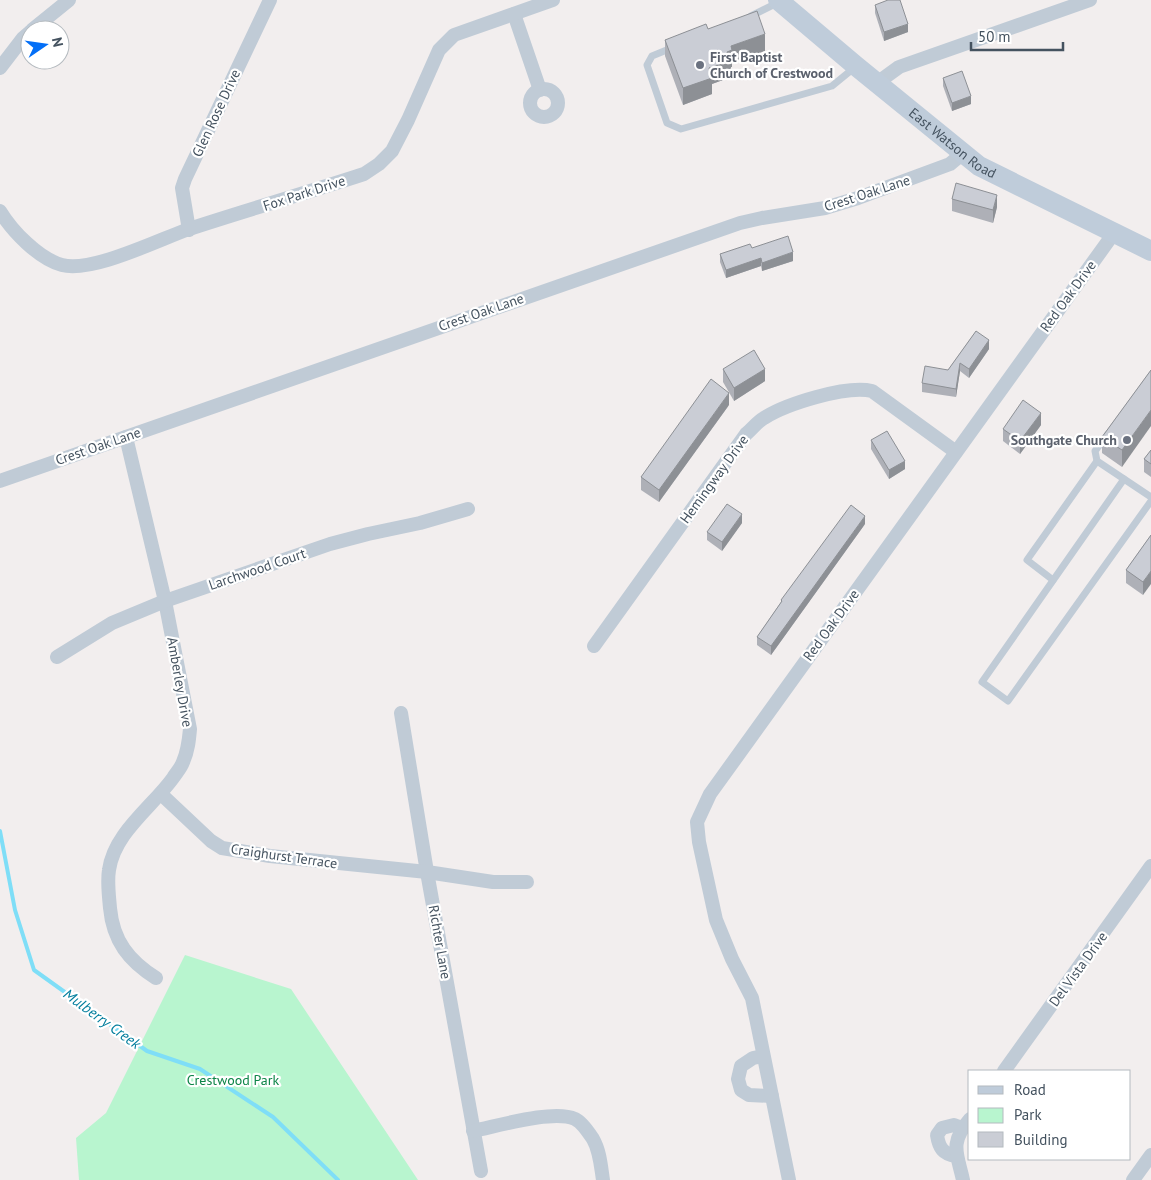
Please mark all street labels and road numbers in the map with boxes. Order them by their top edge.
street label: Glen Rose Drive [188,66,244,160]
street label: East Watson Road [905,104,999,182]
street label: Fox Park Drive [261,171,347,215]
street label: Crest Oak Lane [822,171,912,215]
street label: Red Oak Drive [1036,257,1100,335]
street label: Crest Oak Lane [436,289,526,335]
street label: Crest Oak Lane [53,423,143,469]
street label: Hemingway Drive [676,431,752,527]
street label: Larchwood Court [206,544,308,594]
street label: Red Oak Drive [799,586,863,664]
street label: Amberley Drive [163,636,197,728]
street label: Craighurst Terrace [230,840,338,872]
street label: Richter Lane [425,904,455,980]
street label: Del Vista Drive [1045,928,1111,1010]

